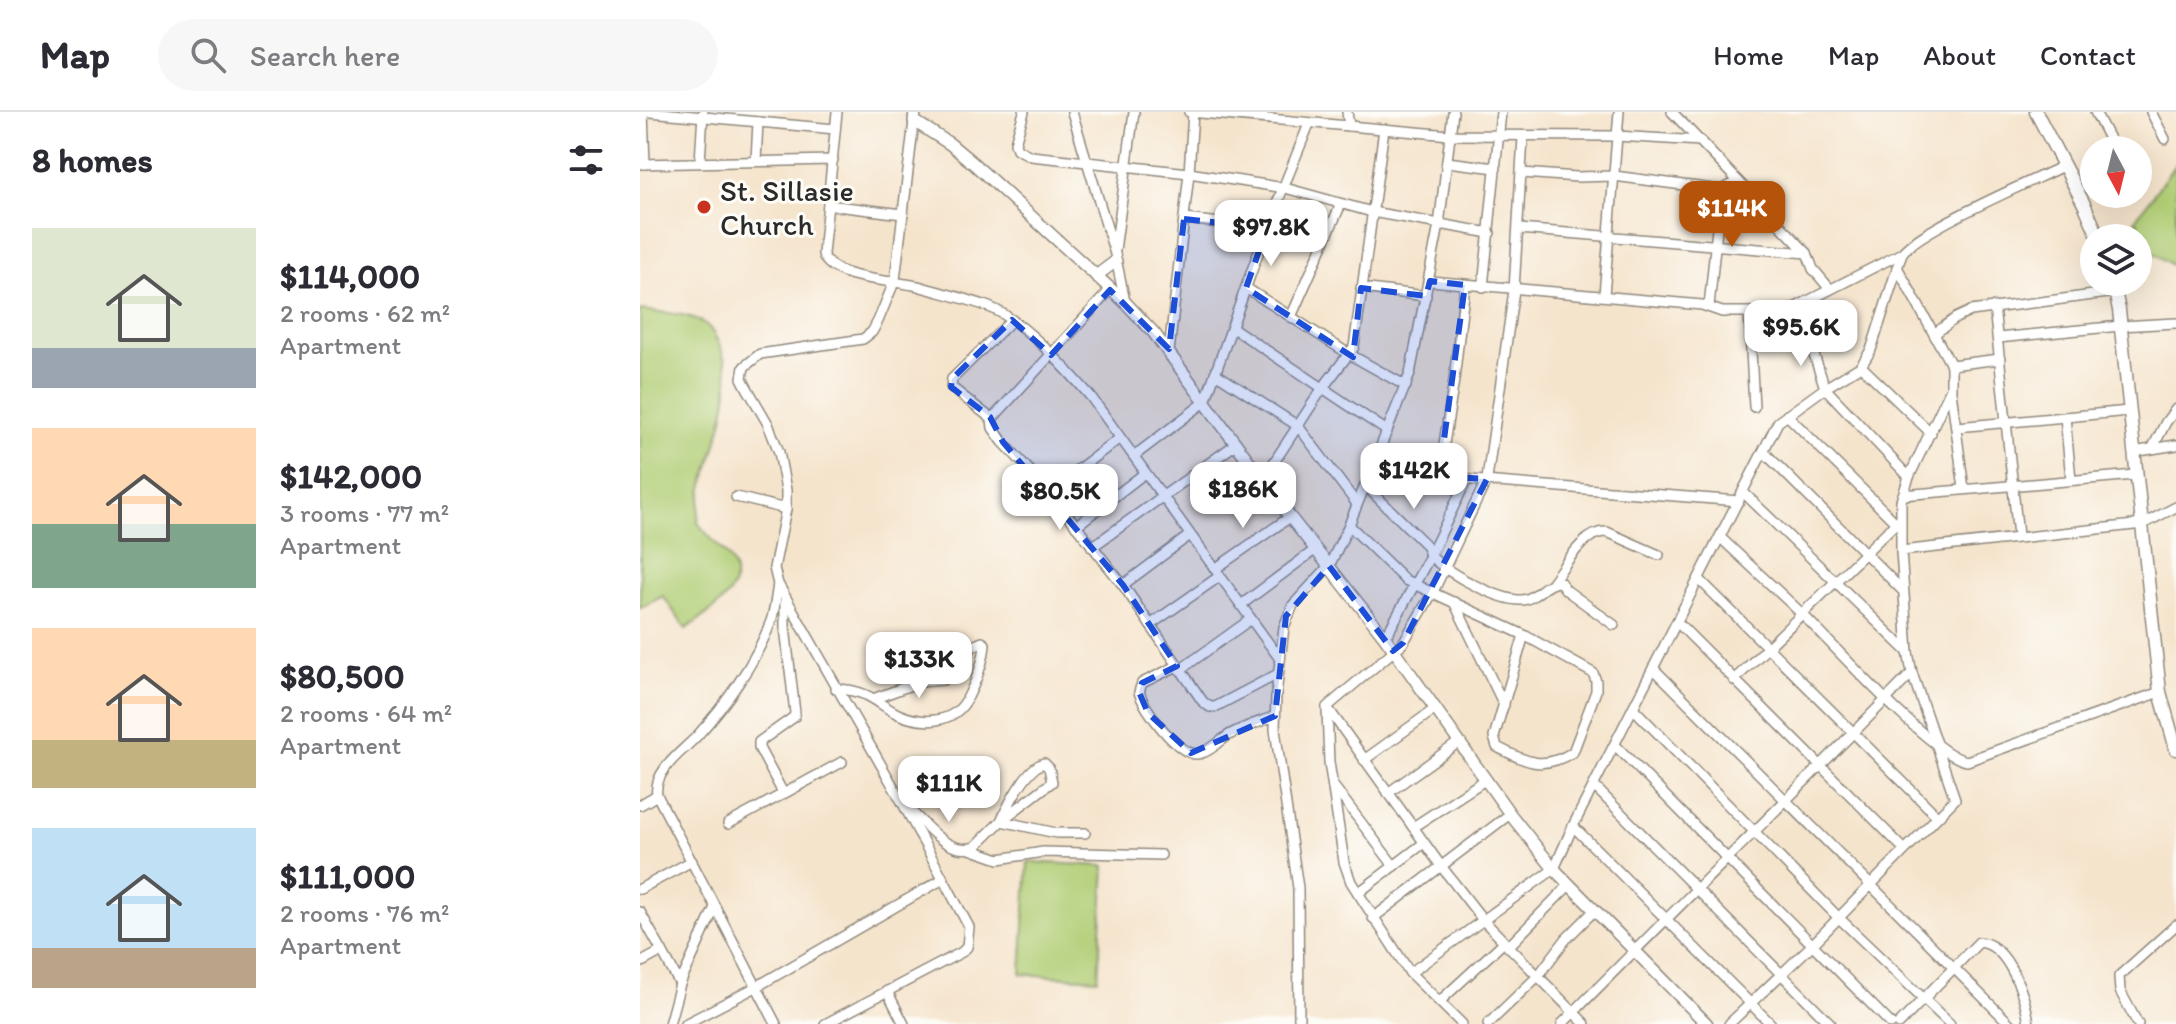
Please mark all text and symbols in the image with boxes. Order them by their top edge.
search box [158,19,718,91]
text: Map [40,32,110,78]
icon: search [186,33,230,77]
text: Search here [250,37,400,74]
text: Home [1713,38,1784,72]
text: Map [1828,38,1879,72]
text: About [1923,38,1996,72]
text: Contact [2040,38,2136,72]
north arrow [2080,136,2152,208]
map controls [2080,136,2152,296]
icon: filters [564,138,608,182]
text: 8 homes [32,140,153,181]
place label: St. Sillasie Church [720,172,854,243]
pin: $114K [1676,181,1788,249]
text: $114K [1697,191,1767,223]
marker: St. Sillasie Church [695,198,713,216]
pin: $97.8K [1206,200,1336,268]
text: $97.8K [1233,210,1309,242]
button: layers [2080,224,2152,296]
text: $114,000 [280,256,420,297]
icon: home [96,260,192,356]
text: 2 rooms · 62 m² [280,297,450,329]
pin: $95.6K [1736,300,1866,368]
text: $95.6K [1762,310,1840,342]
text: Apartment [280,329,401,361]
pin: $142K [1358,443,1470,511]
text: $142K [1378,453,1450,485]
text: $142,000 [280,456,422,497]
icon: home [96,460,192,556]
pin: $186K [1187,462,1299,530]
pin: $80.5K [995,464,1125,532]
text: $186K [1208,472,1278,504]
text: $80.5K [1020,474,1100,506]
text: 3 rooms · 77 m² [280,497,449,529]
text: Apartment [280,529,401,561]
pin: $133K [863,632,975,700]
text: $133K [884,642,954,674]
text: $80,500 [280,656,405,697]
icon: home [96,660,192,756]
text: 2 rooms · 64 m² [280,697,452,729]
text: Apartment [280,729,401,761]
pin: $111K [893,756,1005,824]
text: $111K [916,766,982,798]
text: $111,000 [280,856,415,897]
icon: home [96,860,192,956]
text: 2 rooms · 76 m² [280,897,449,929]
text: Apartment [280,929,401,961]

